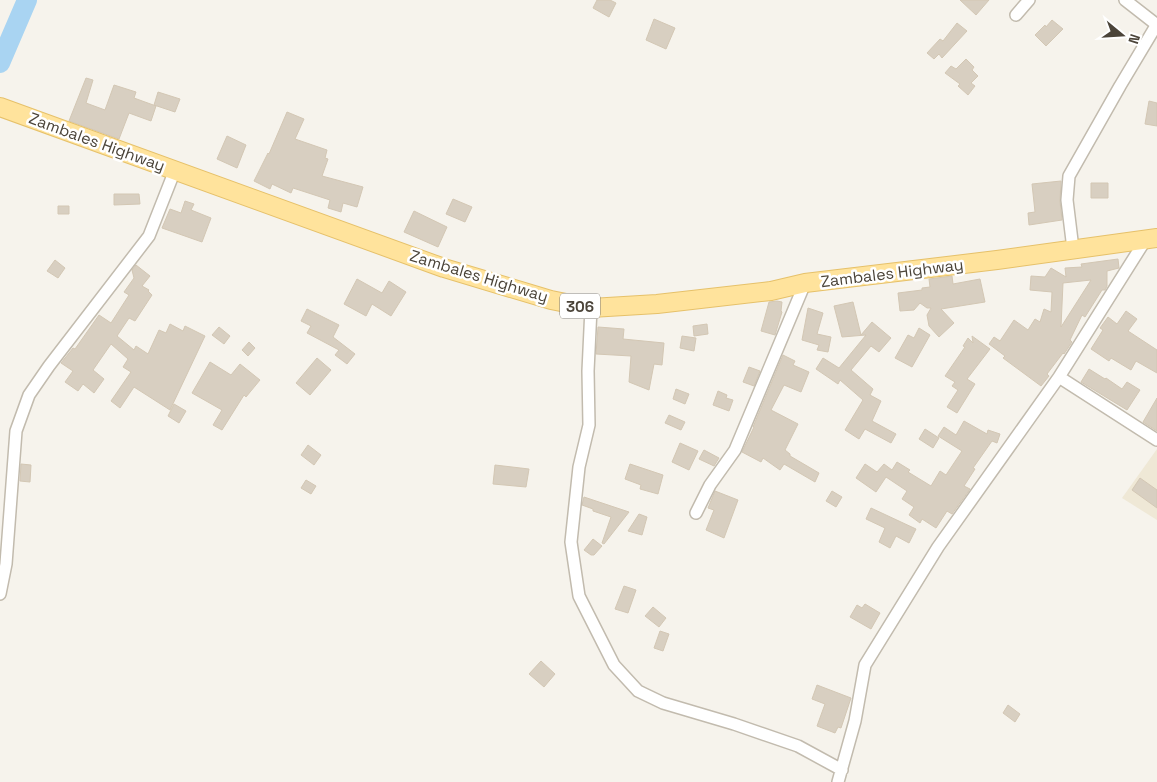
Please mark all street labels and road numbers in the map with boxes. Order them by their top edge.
street label: Zambales Highway [26,108,168,176]
street label: Zambales Highway [407,245,551,307]
street label: Zambales Highway [819,254,965,292]
road number: 306 [560,294,600,318]

